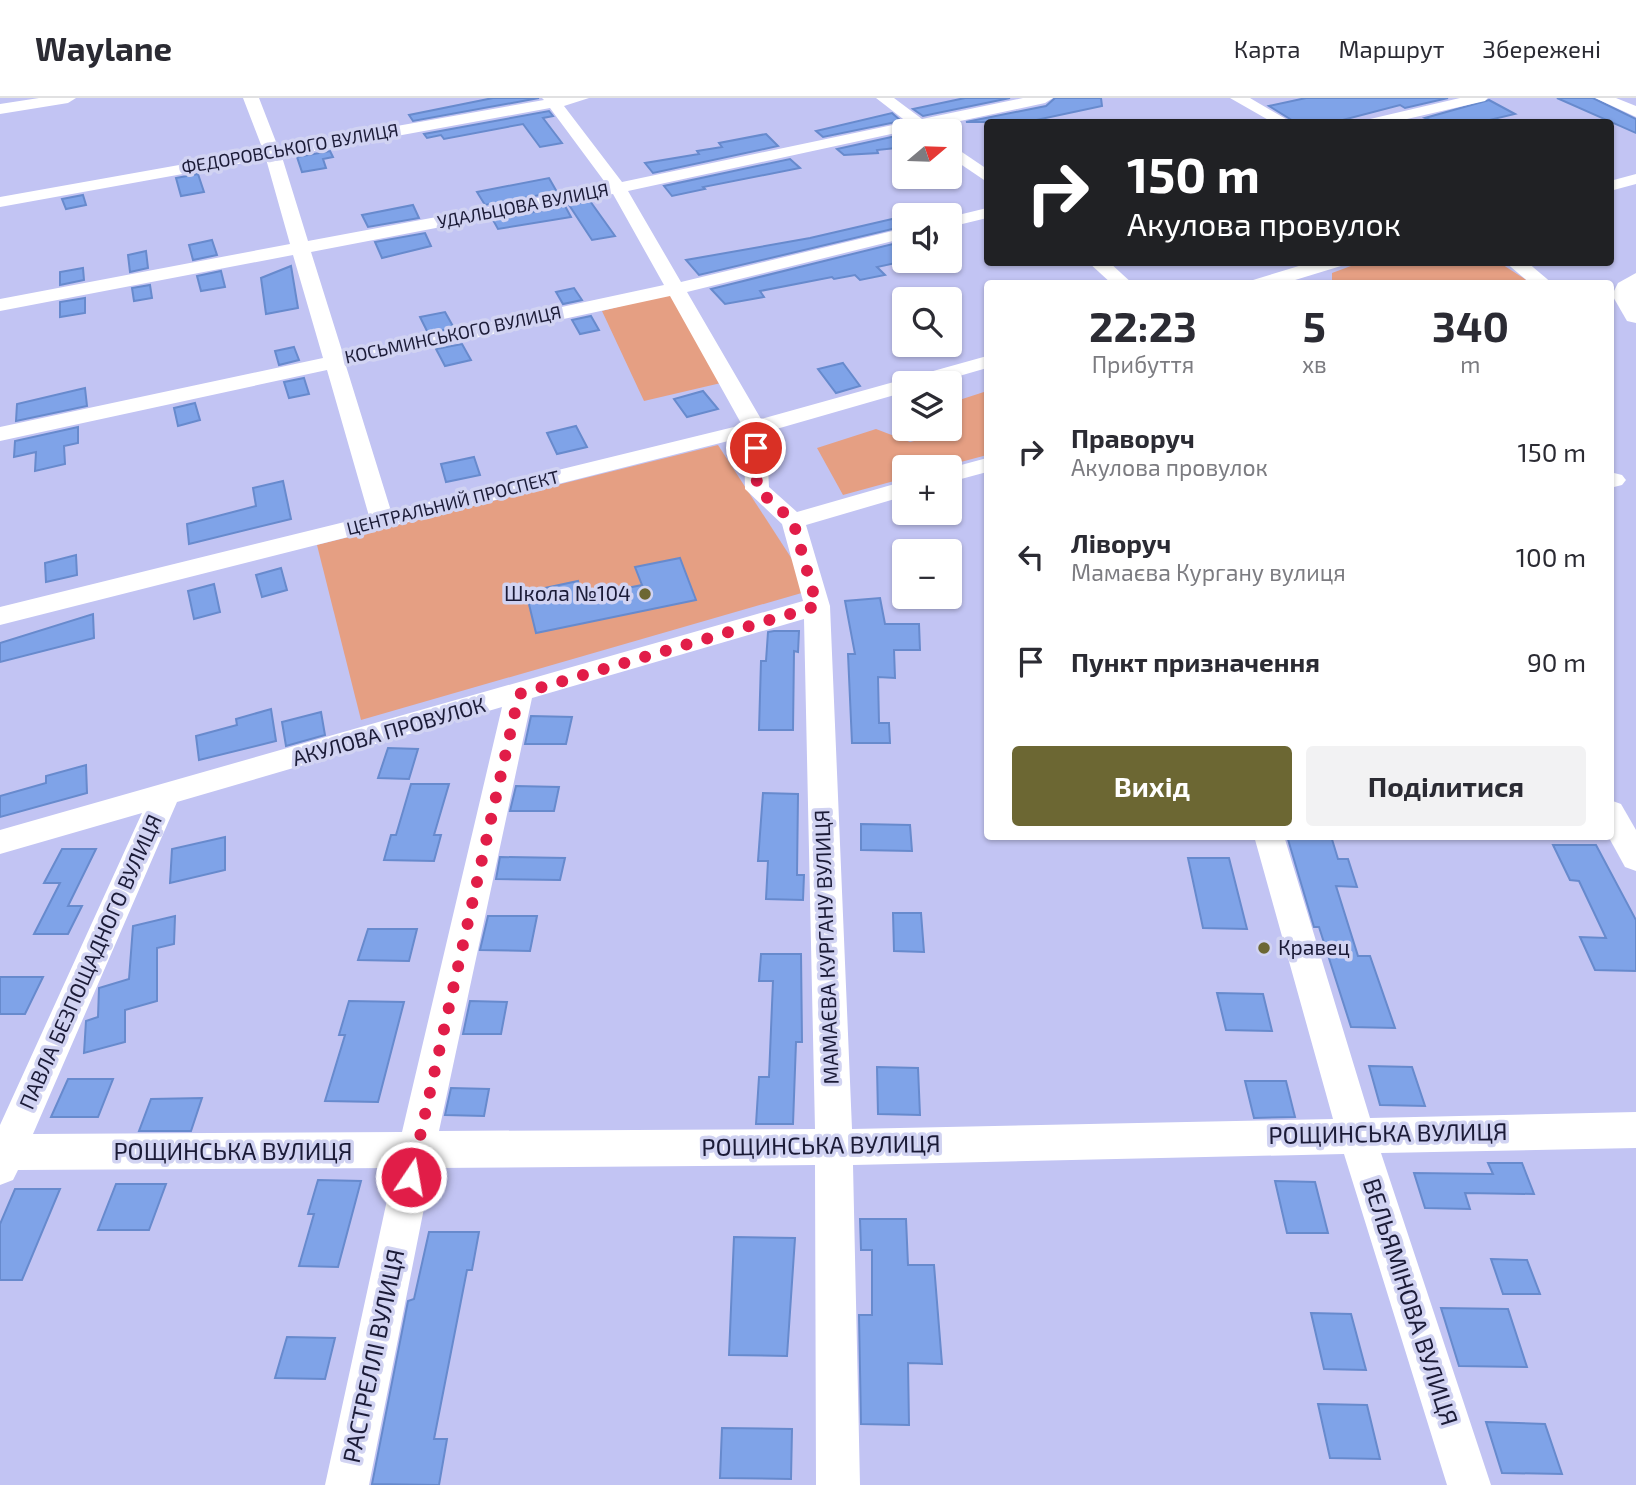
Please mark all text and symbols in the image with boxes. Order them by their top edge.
text: Waylane [35,28,172,68]
text: Карта [1234,34,1300,63]
text: Маршрут [1338,34,1444,63]
text: Збережені [1482,34,1601,63]
street label: ФЕДОРОВСЬКОГО ВУЛИЦЯ [180,118,400,178]
north arrow [892,119,962,189]
map controls [892,119,962,609]
text: 150 m [1127,144,1260,203]
icon: right [1012,147,1103,238]
street label: УДАЛЬЦОВА ВУЛИЦЯ [435,178,610,232]
button: sound [892,203,962,273]
text: Акулова провулок [1127,204,1401,242]
button: search [892,287,962,357]
street label: КОСЬМИНСЬКОГО ВУЛИЦЯ [343,300,563,368]
text: 22:23 [1089,300,1197,350]
text: 5 [1303,300,1326,350]
text: 340 [1432,300,1509,350]
text: Прибуття [1092,350,1194,378]
text: хв [1302,350,1327,378]
text: m [1460,350,1481,378]
button: layers [892,371,962,441]
pin [726,418,786,478]
text: Праворуч [1071,422,1195,453]
icon: arrive [737,429,775,467]
icon: right [1012,433,1050,471]
text: 150 m [1517,436,1586,467]
text: Акулова провулок [1071,453,1268,481]
button: + [892,455,962,525]
street label: ЦЕНТРАЛЬНИЙ ПРОСПЕКТ [344,465,562,539]
text: Ліворуч [1071,527,1171,558]
icon: left [1012,538,1050,576]
button: − [892,539,962,609]
text: 100 m [1516,541,1586,572]
text: Мамаєва Кургану вулиця [1071,558,1346,586]
place label: Школа №104 [504,580,631,605]
marker: Школа №104 [637,586,653,602]
icon: arrive [1012,643,1050,681]
text: Пункт призначення [1071,646,1320,677]
text: 90 m [1527,646,1586,677]
street label: АКУЛОВА ПРОВУЛОК [289,691,488,770]
button: Вихід [1012,746,1292,826]
button: Поділитися [1306,746,1586,826]
street label: МАМАЄВА КУРГАНУ ВУЛИЦЯ [808,809,843,1085]
street label: ПАВЛА БЕЗПОЩАДНОГО ВУЛИЦЯ [13,810,166,1113]
place label: Кравец [1278,934,1350,959]
marker: Кравец [1256,940,1272,956]
street label: РОЩИНСЬКА ВУЛИЦЯ [1268,1116,1508,1149]
street label: РОЩИНСЬКА ВУЛИЦЯ [701,1128,941,1161]
street label: РОЩИНСЬКА ВУЛИЦЯ [113,1136,353,1165]
position arrow [374,1140,448,1214]
street label: ВЕЛЬЯМІНОВА ВУЛИЦЯ [1358,1174,1465,1429]
street label: РАСТРЕЛЛІ ВУЛИЦЯ [336,1246,409,1465]

